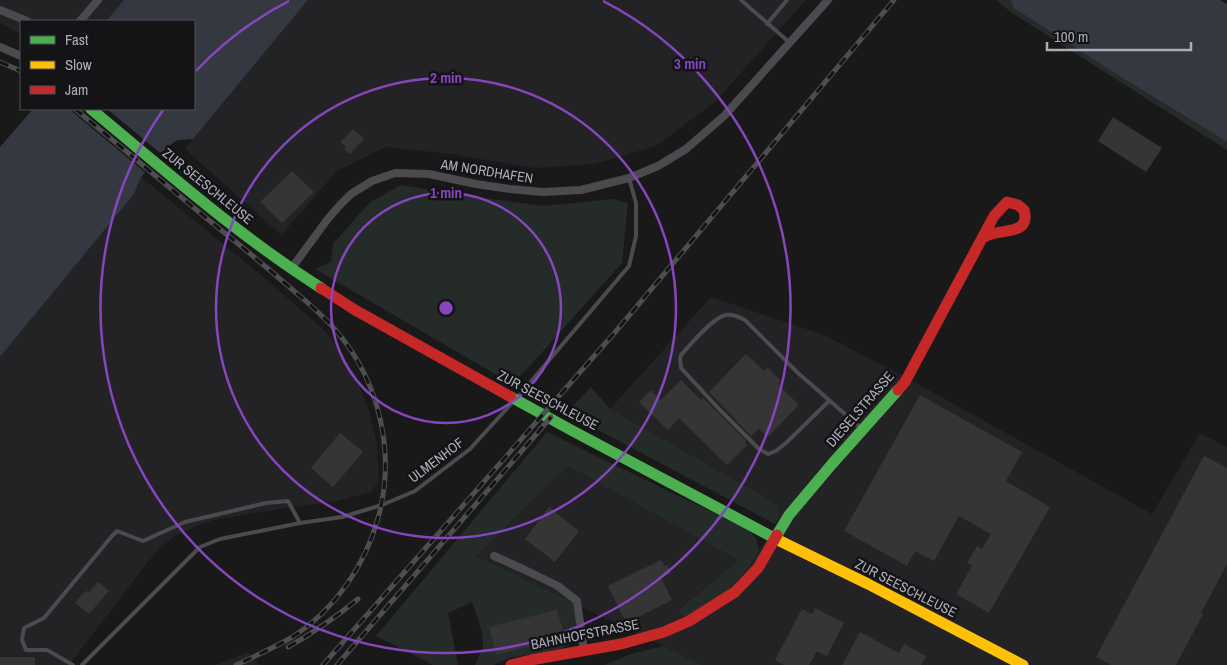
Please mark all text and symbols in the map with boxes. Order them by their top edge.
legend [20,20,195,110]
scale bar [1047,20,1191,52]
text: 100 m [1054,26,1088,47]
text: Fast [65,29,89,50]
text: 3 min [674,53,706,74]
text: Slow [65,54,92,75]
text: 2 min [430,67,462,88]
text: Jam [65,79,88,100]
street label: ZUR SEESCHLEUSE [159,144,257,228]
street label: AM NORDHAFEN [439,155,534,187]
text: 1 min [430,182,462,203]
centre of rings [437,299,455,317]
street label: ZUR SEESCHLEUSE [494,366,602,434]
street label: DIESELSTRASSE [822,367,898,451]
street label: ULMENHOF [405,433,467,487]
street label: ZUR SEESCHLEUSE [852,555,960,621]
street label: BAHNHOFSTRASSE [529,615,641,653]

